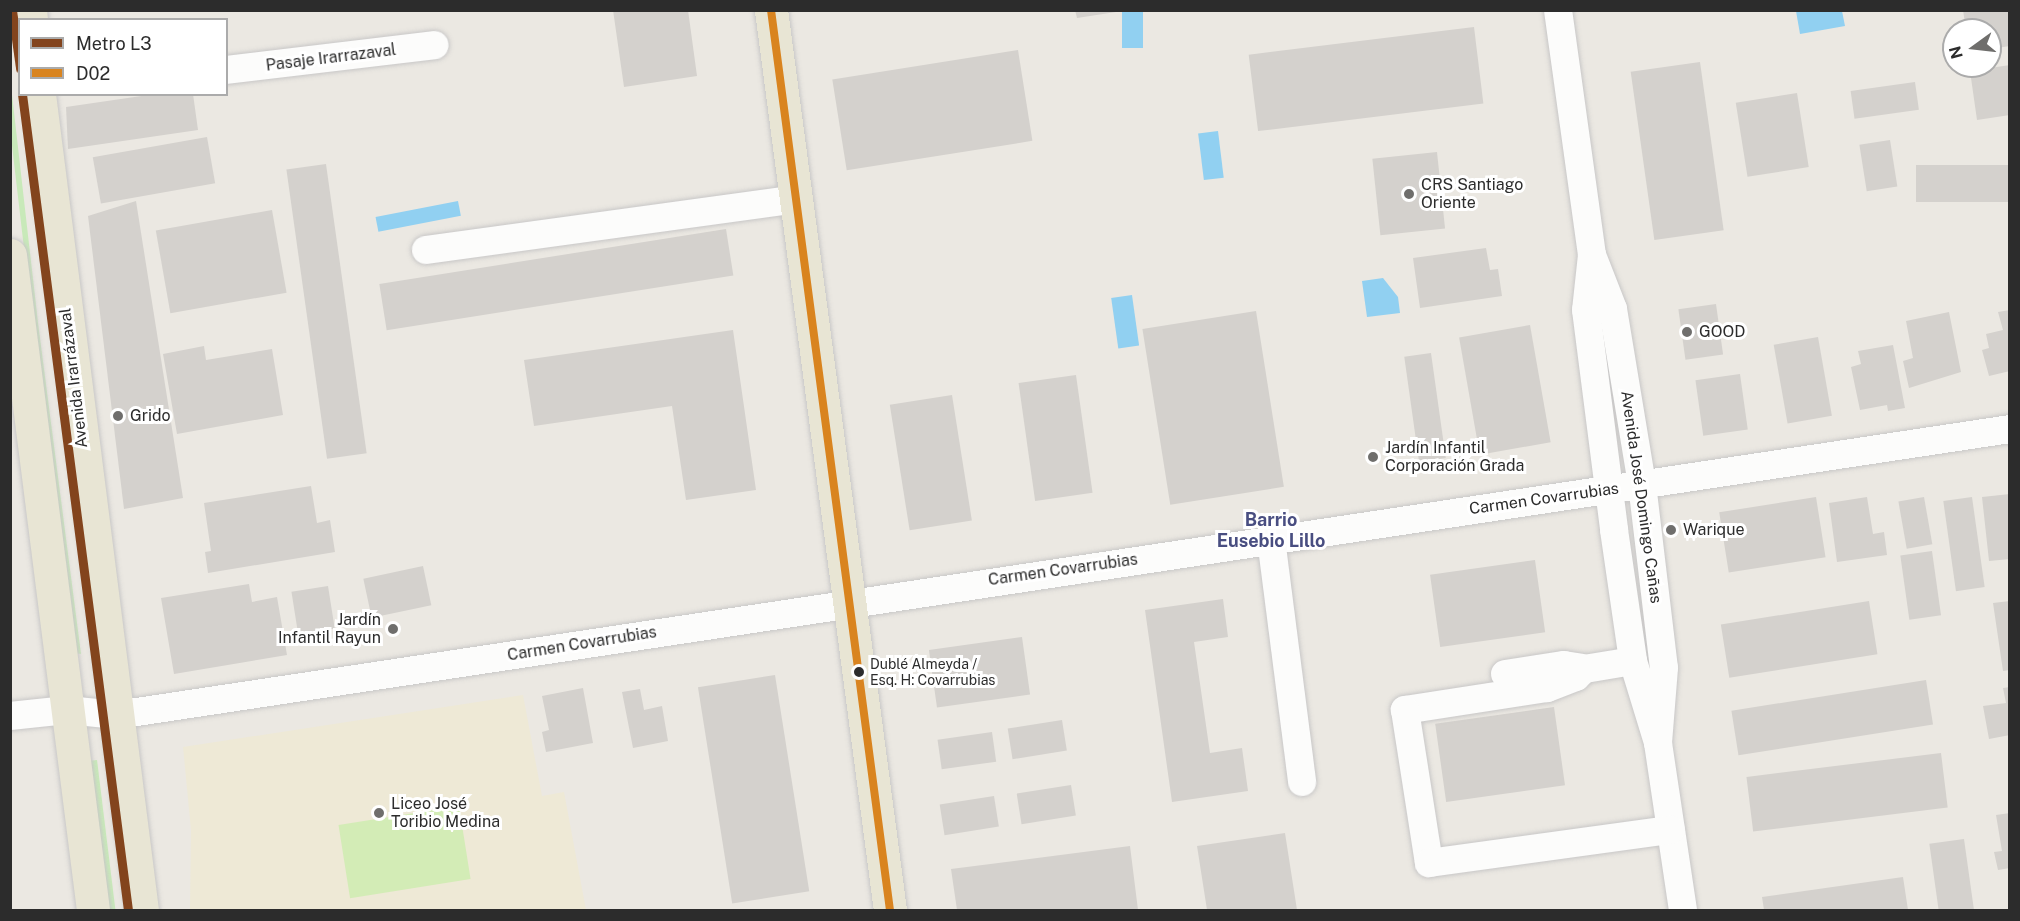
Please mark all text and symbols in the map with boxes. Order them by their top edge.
legend [18,18,228,96]
north arrow [1942,18,2002,78]
text: Metro L3 [76,33,152,54]
street label: Pasaje Irarrazaval [265,40,397,76]
text: N [1945,44,1967,61]
text: D02 [76,63,110,84]
place label: CRS Santiago Oriente [1421,175,1523,213]
marker: CRS Santiago Oriente [1402,187,1416,201]
street label: Avenida Irarrázaval [56,307,92,449]
place label: GOOD [1699,322,1745,342]
marker: GOOD [1680,325,1694,339]
street label: Avenida José Domingo Cañas [1617,389,1665,605]
place label: Grido [130,406,171,426]
marker: Grido [111,409,125,423]
place label: Jardín Infantil Corporación Grada [1385,438,1524,476]
marker: Jardín Infantil Corporación Grada [1366,450,1380,464]
street label: Carmen Covarrubias [1468,479,1620,519]
district label: Barrio Eusebio Lillo [1217,510,1325,552]
place label: Warique [1683,520,1745,540]
marker: Warique [1664,523,1678,537]
street label: Carmen Covarrubias [987,550,1139,590]
place label: Jardín Infantil Rayun [278,610,381,648]
marker: Jardín Infantil Rayun [386,622,400,636]
street label: Carmen Covarrubias [506,623,658,665]
place label: Dublé Almeyda / Esq. H: Covarrubias [870,656,996,688]
marker: Dublé Almeyda / Esq. H: Covarrubias [853,666,865,678]
place label: Liceo José Toribio Medina [391,794,500,832]
marker: Liceo José Toribio Medina [372,806,386,820]

